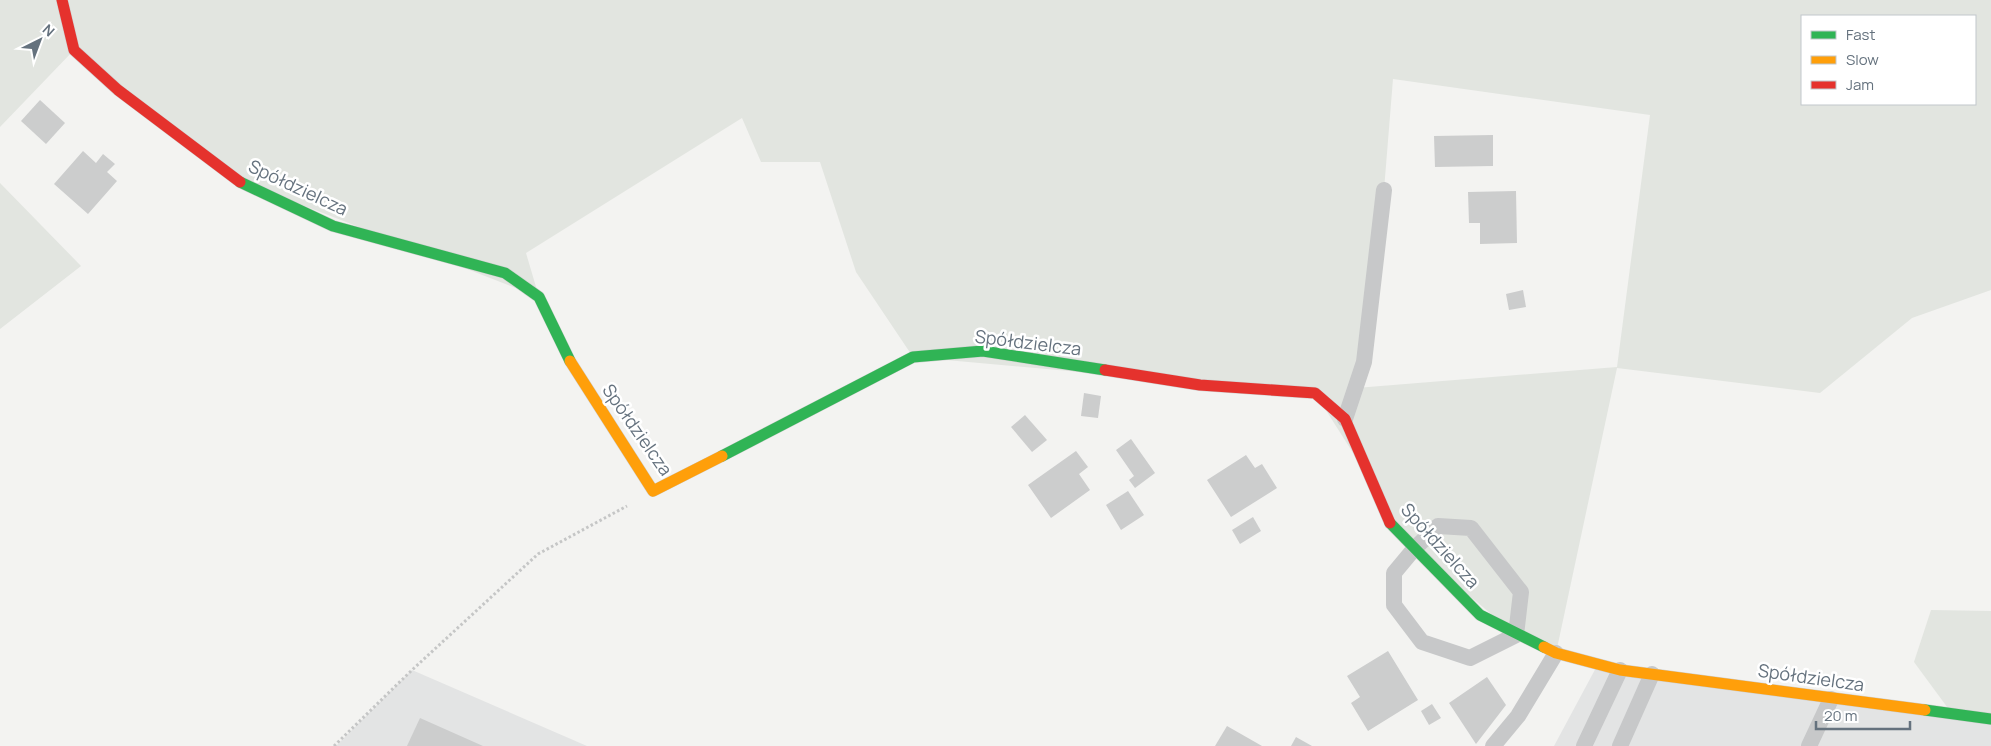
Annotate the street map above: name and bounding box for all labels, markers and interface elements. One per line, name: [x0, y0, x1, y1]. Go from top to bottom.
north arrow: [15, 15, 65, 65]
legend: [1801, 15, 1976, 105]
text: N: [39, 20, 59, 40]
text: Fast: [1846, 24, 1875, 45]
text: Slow: [1846, 49, 1879, 70]
text: Jam: [1846, 74, 1874, 95]
street label: Spółdzielcza: [245, 154, 352, 221]
street label: Spółdzielcza: [974, 324, 1083, 360]
street label: Spółdzielcza: [597, 379, 678, 480]
street label: Spółdzielcza: [1396, 498, 1485, 593]
street label: Spółdzielcza: [1757, 658, 1866, 696]
scale bar: [1816, 698, 1910, 730]
text: 20 m: [1824, 705, 1857, 726]

